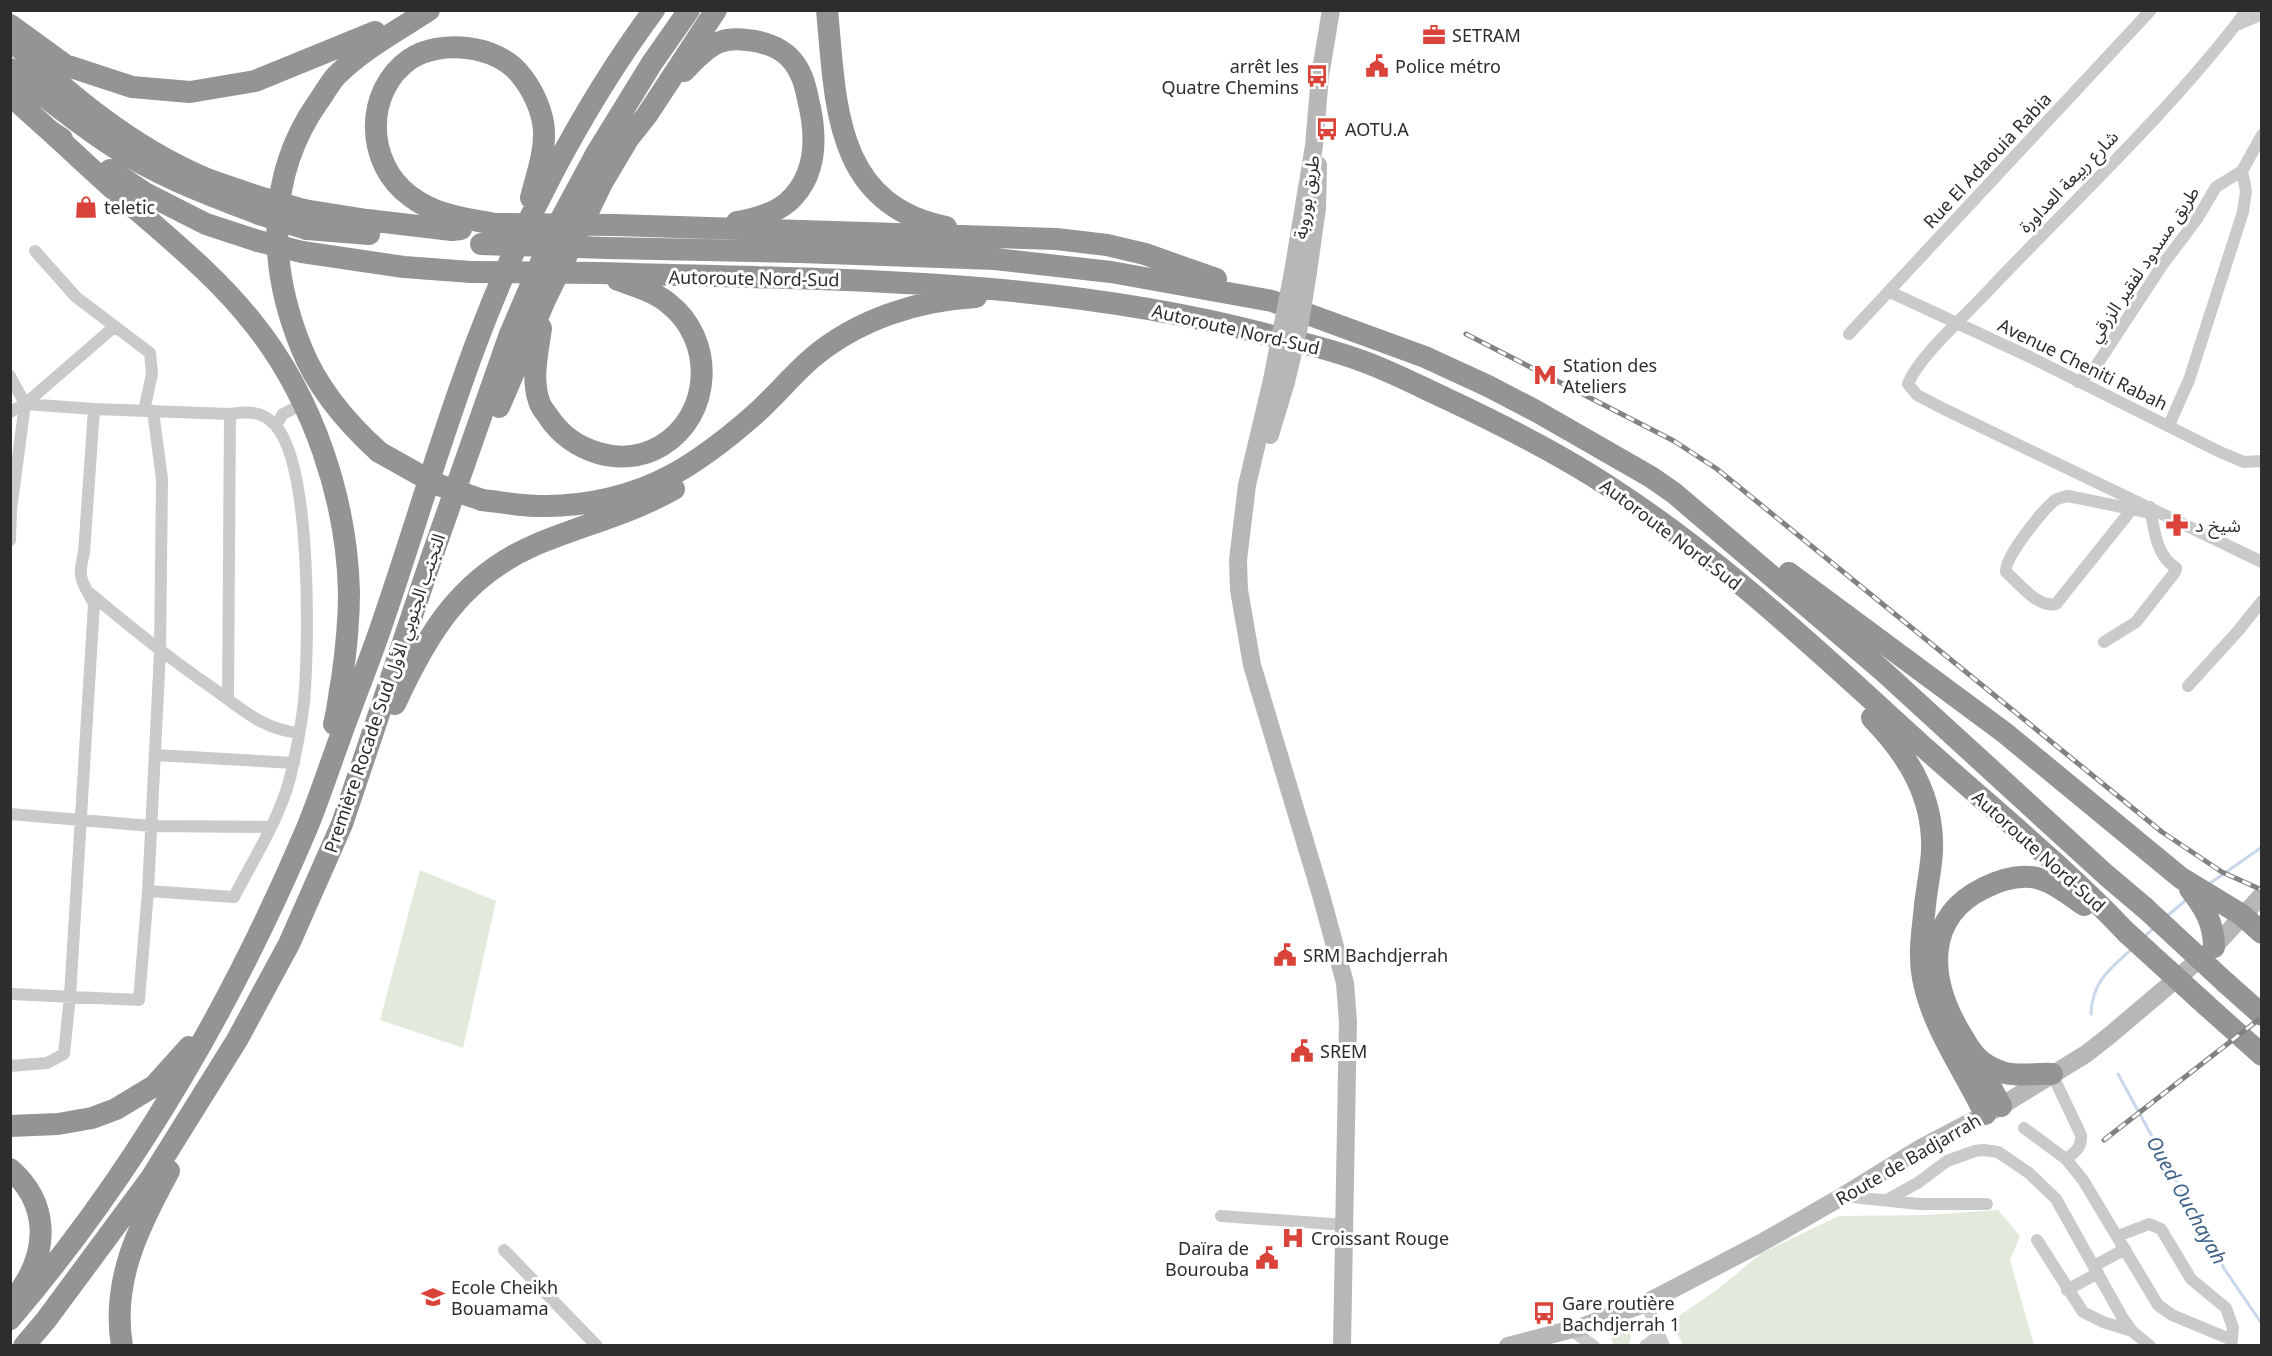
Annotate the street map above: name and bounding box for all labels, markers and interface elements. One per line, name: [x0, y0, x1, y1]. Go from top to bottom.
office icon: SETRAM: [1421, 22, 1447, 48]
place label: SETRAM: [1452, 23, 1521, 47]
public building icon: Police métro: [1364, 53, 1390, 79]
place label: arrêt les Quatre Chemins: [1161, 54, 1299, 99]
place label: Police métro: [1395, 54, 1501, 78]
bus stop icon: arrêt les Quatre Chemins: [1304, 63, 1330, 89]
street label: Rue El Adaouia Rabia: [1918, 87, 2056, 233]
bus stop icon: AOTU.A: [1314, 116, 1340, 142]
place label: AOTU.A: [1345, 117, 1409, 141]
street label: شارع ربيعة العداورة: [2013, 125, 2125, 239]
street label: طريق بوروبة: [1288, 153, 1324, 241]
street label: طريق مسدود لفقير الزرقي: [2082, 181, 2206, 348]
shop icon: teletic: [73, 194, 99, 220]
place label: teletic: [104, 195, 156, 219]
street label: Autoroute Nord-Sud: [668, 265, 840, 291]
street label: Autoroute Nord-Sud: [1150, 298, 1322, 360]
street label: Avenue Cheniti Rabah: [1994, 313, 2172, 415]
place label: Station des Ateliers: [1563, 353, 1657, 398]
metro station icon: Station des Ateliers: [1532, 362, 1558, 388]
street label: Autoroute Nord-Sud: [1595, 473, 1747, 595]
pharmacy icon: شيخ د: [2164, 512, 2190, 538]
place label: شيخ د: [2195, 513, 2241, 539]
street label: Première Rocade Sud التجنب الجنوبي الأول: [318, 530, 452, 856]
street label: Autoroute Nord-Sud: [1967, 785, 2111, 917]
public building icon: SRM Bachdjerrah: [1272, 942, 1298, 968]
place label: SRM Bachdjerrah: [1303, 943, 1448, 967]
public building icon: SREM: [1289, 1038, 1315, 1064]
place label: SREM: [1320, 1039, 1367, 1063]
street label: Route de Badjarrah: [1831, 1108, 1985, 1210]
water label: Oued Ouchayah: [2141, 1131, 2233, 1269]
hospital icon: Croissant Rouge: [1280, 1225, 1306, 1251]
place label: Croissant Rouge: [1311, 1226, 1449, 1250]
place label: Daïra de Bourouba: [1165, 1236, 1249, 1281]
public building icon: Daïra de Bourouba: [1254, 1245, 1280, 1271]
place label: Ecole Cheikh Bouamama: [451, 1275, 558, 1320]
school or university icon: Ecole Cheikh Bouamama: [420, 1284, 446, 1310]
place label: Gare routière Bachdjerrah 1: [1562, 1291, 1680, 1336]
bus stop icon: Gare routière Bachdjerrah 1: [1531, 1300, 1557, 1326]

